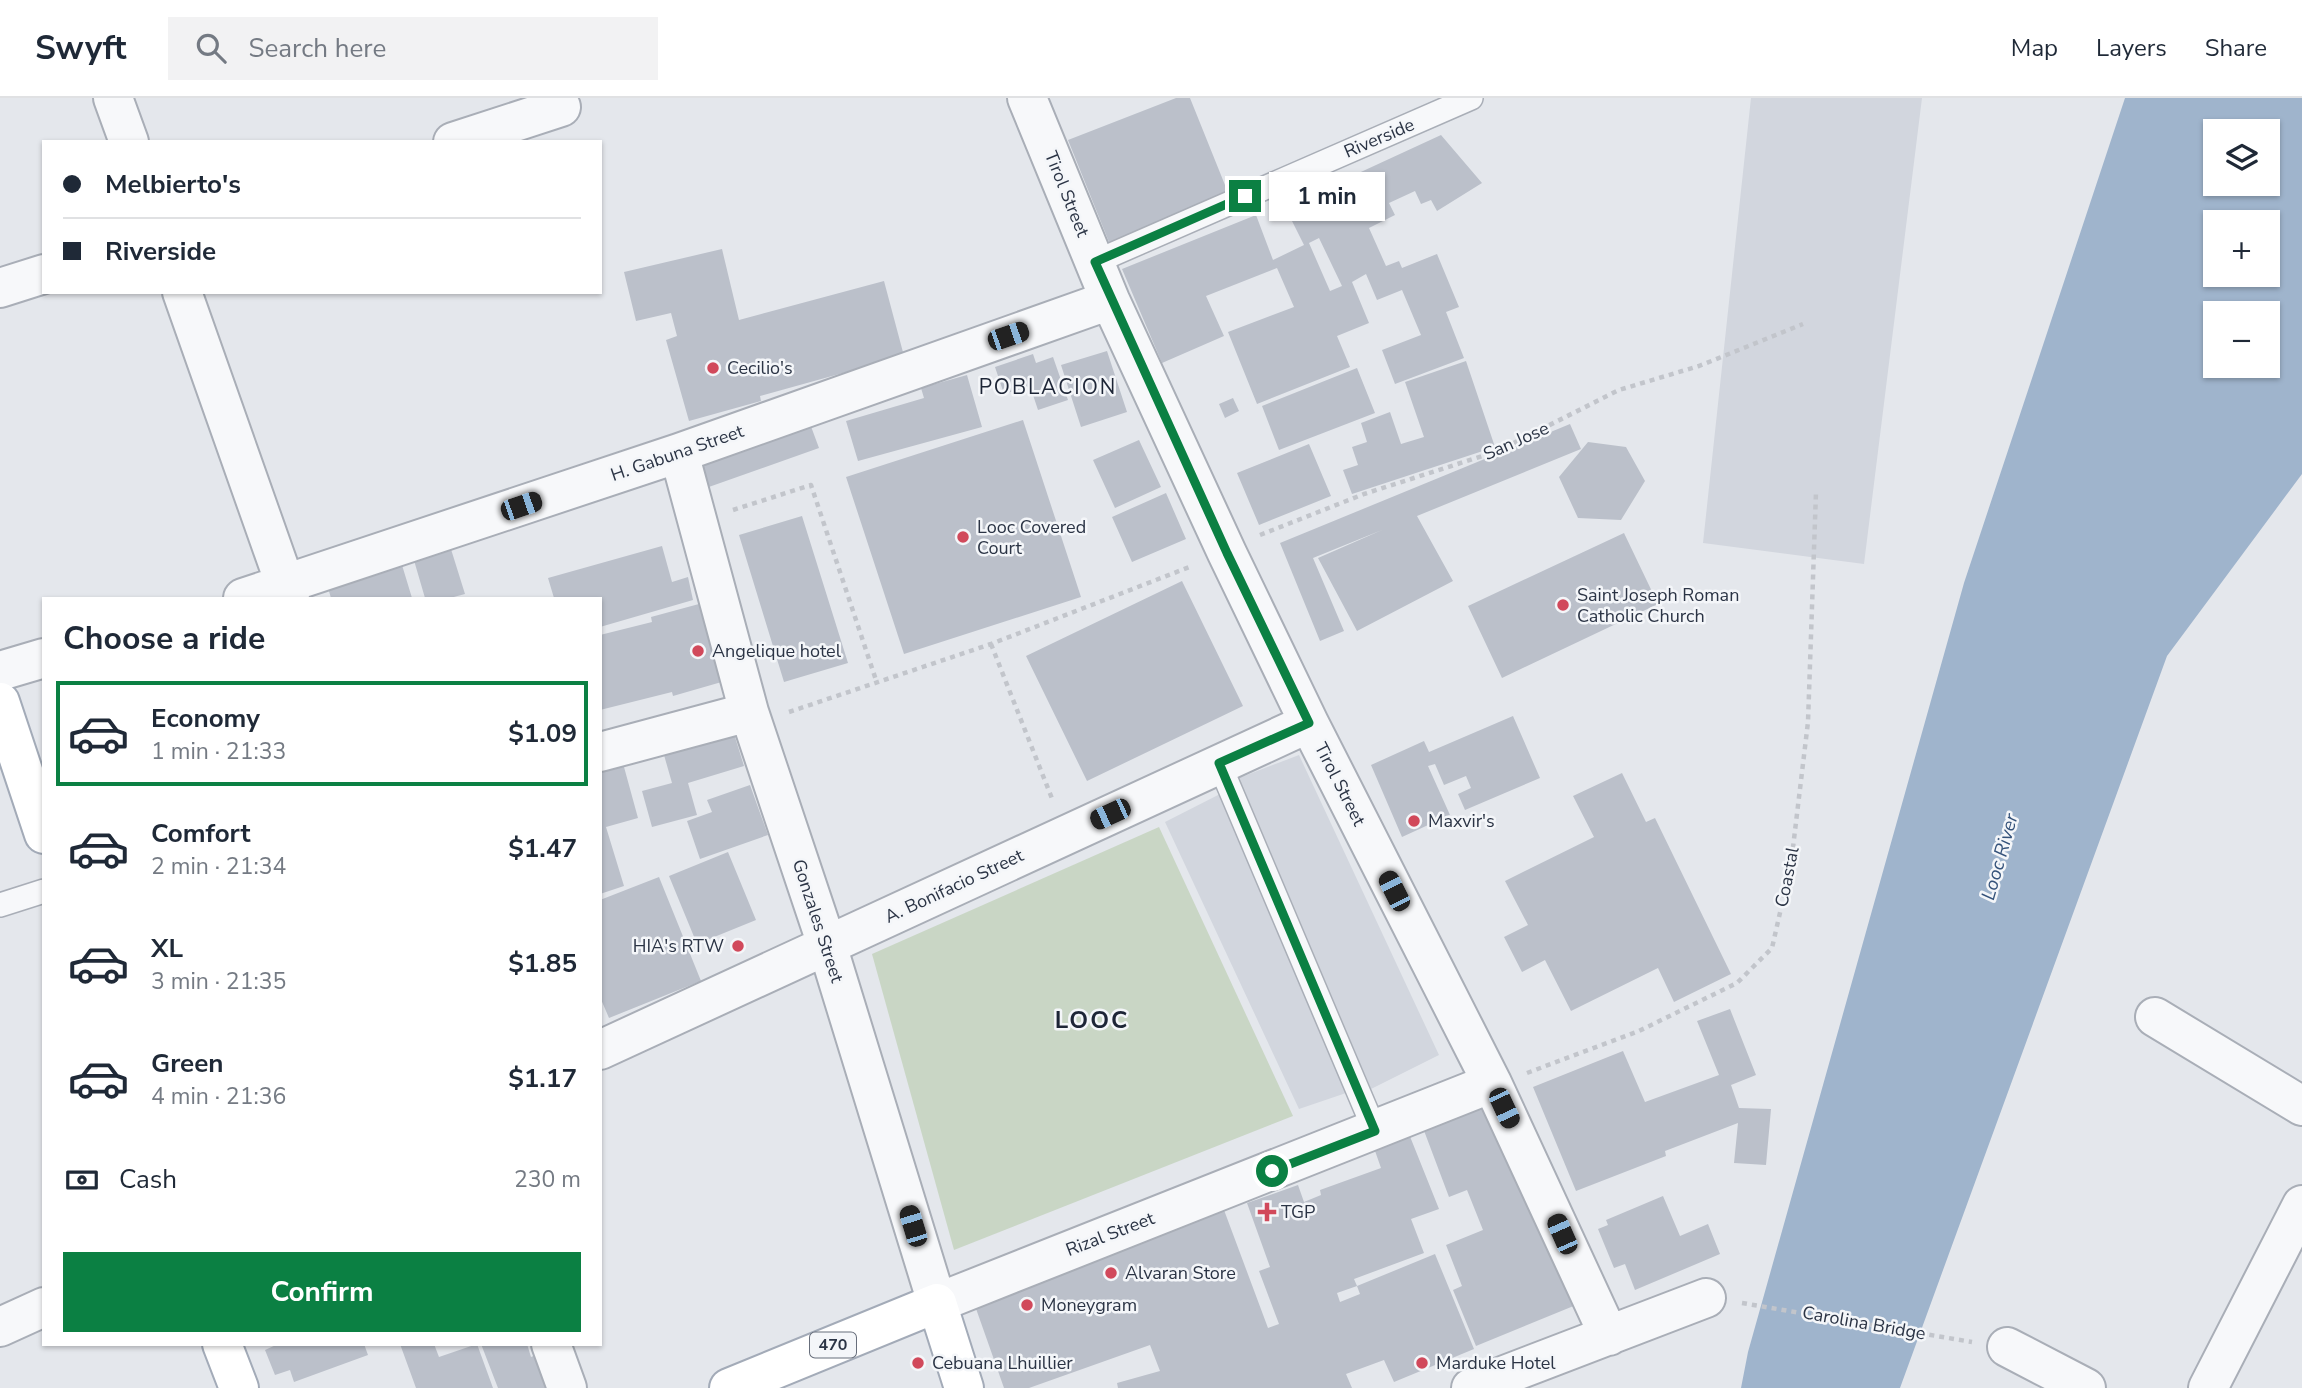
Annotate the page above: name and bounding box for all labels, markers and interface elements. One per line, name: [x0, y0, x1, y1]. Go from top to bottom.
search box: [168, 17, 658, 80]
text: Swyft: [35, 26, 126, 71]
icon: search: [192, 29, 230, 67]
text: Search here: [248, 31, 386, 66]
text: Map: [2011, 32, 2058, 64]
text: Layers: [2096, 32, 2167, 64]
text: Share: [2205, 32, 2267, 64]
street label: Riverside: [1340, 112, 1418, 164]
map controls: [2203, 119, 2280, 378]
button: layers: [2203, 119, 2280, 196]
street label: Tirol Street: [1039, 148, 1095, 241]
text: Melbierto's: [105, 167, 241, 202]
callout: 1 min: [1270, 172, 1385, 220]
route end: [1229, 180, 1261, 212]
text: 1 min: [1297, 181, 1357, 212]
button: +: [2203, 210, 2280, 287]
text: Riverside: [105, 234, 216, 269]
button: −: [2203, 301, 2280, 378]
car: [985, 319, 1032, 353]
place label: Cecilio's: [727, 356, 793, 380]
marker: Cecilio's: [705, 360, 721, 376]
district label: POBLACION: [979, 373, 1117, 401]
street label: San Jose: [1479, 416, 1553, 466]
street label: H. Gabuna Street: [607, 419, 747, 487]
car: [498, 489, 545, 523]
place label: Looc Covered Court: [977, 515, 1086, 560]
marker: Looc Covered Court: [955, 529, 971, 545]
place label: Saint Joseph Roman Catholic Church: [1577, 583, 1739, 628]
marker: Saint Joseph Roman Catholic Church: [1555, 597, 1571, 613]
text: Choose a ride: [63, 617, 265, 660]
place label: Angelique hotel: [712, 639, 842, 663]
marker: Angelique hotel: [690, 643, 706, 659]
text: Economy: [151, 701, 260, 736]
icon: car: [67, 702, 130, 765]
text: $1.09: [508, 716, 577, 751]
text: 1 min · 21:33: [151, 736, 286, 767]
street label: Tirol Street: [1309, 738, 1372, 830]
car: [1087, 796, 1134, 832]
place label: Maxvir's: [1428, 809, 1495, 833]
water label: Looc River: [1975, 810, 2025, 903]
marker: Maxvir's: [1406, 813, 1422, 829]
text: Comfort: [151, 816, 251, 851]
icon: car: [67, 817, 130, 880]
text: $1.47: [508, 831, 577, 866]
street label: A. Bonifacio Street: [881, 843, 1028, 929]
street label: Coastal: [1769, 844, 1805, 909]
text: 2 min · 21:34: [151, 851, 286, 882]
street label: Gonzales Street: [787, 856, 849, 986]
car: [1376, 868, 1413, 914]
text: XL: [151, 931, 183, 966]
icon: car: [67, 932, 130, 995]
place label: HIA's RTW: [633, 934, 724, 958]
marker: HIA's RTW: [730, 938, 746, 954]
text: $1.85: [508, 946, 577, 981]
text: 3 min · 21:35: [151, 966, 286, 997]
district label: LOOC: [1055, 1004, 1129, 1036]
text: Green: [151, 1046, 224, 1081]
icon: car: [67, 1047, 130, 1110]
text: $1.17: [508, 1061, 577, 1096]
text: 4 min · 21:36: [151, 1081, 286, 1112]
car: [1486, 1085, 1523, 1131]
route start: [1256, 1155, 1288, 1187]
icon: cash: [63, 1161, 101, 1199]
text: Cash: [119, 1162, 177, 1197]
text: 230 m: [514, 1164, 581, 1195]
place label: TGP: [1281, 1200, 1316, 1224]
car: [897, 1203, 930, 1249]
marker: TGP: [1259, 1204, 1275, 1220]
street label: Rizal Street: [1062, 1206, 1158, 1262]
car: [1544, 1211, 1581, 1257]
button: Confirm: [63, 1252, 581, 1332]
place label: Alvaran Store: [1125, 1261, 1236, 1285]
marker: Alvaran Store: [1103, 1265, 1119, 1281]
place label: Moneygram: [1041, 1293, 1137, 1317]
marker: Moneygram: [1019, 1297, 1035, 1313]
street label: Carolina Bridge: [1800, 1300, 1928, 1346]
road number: 470: [810, 1332, 856, 1358]
place label: Cebuana Lhuillier: [932, 1351, 1073, 1375]
place label: Marduke Hotel: [1436, 1351, 1556, 1375]
marker: Cebuana Lhuillier: [910, 1355, 926, 1371]
marker: Marduke Hotel: [1414, 1355, 1430, 1371]

